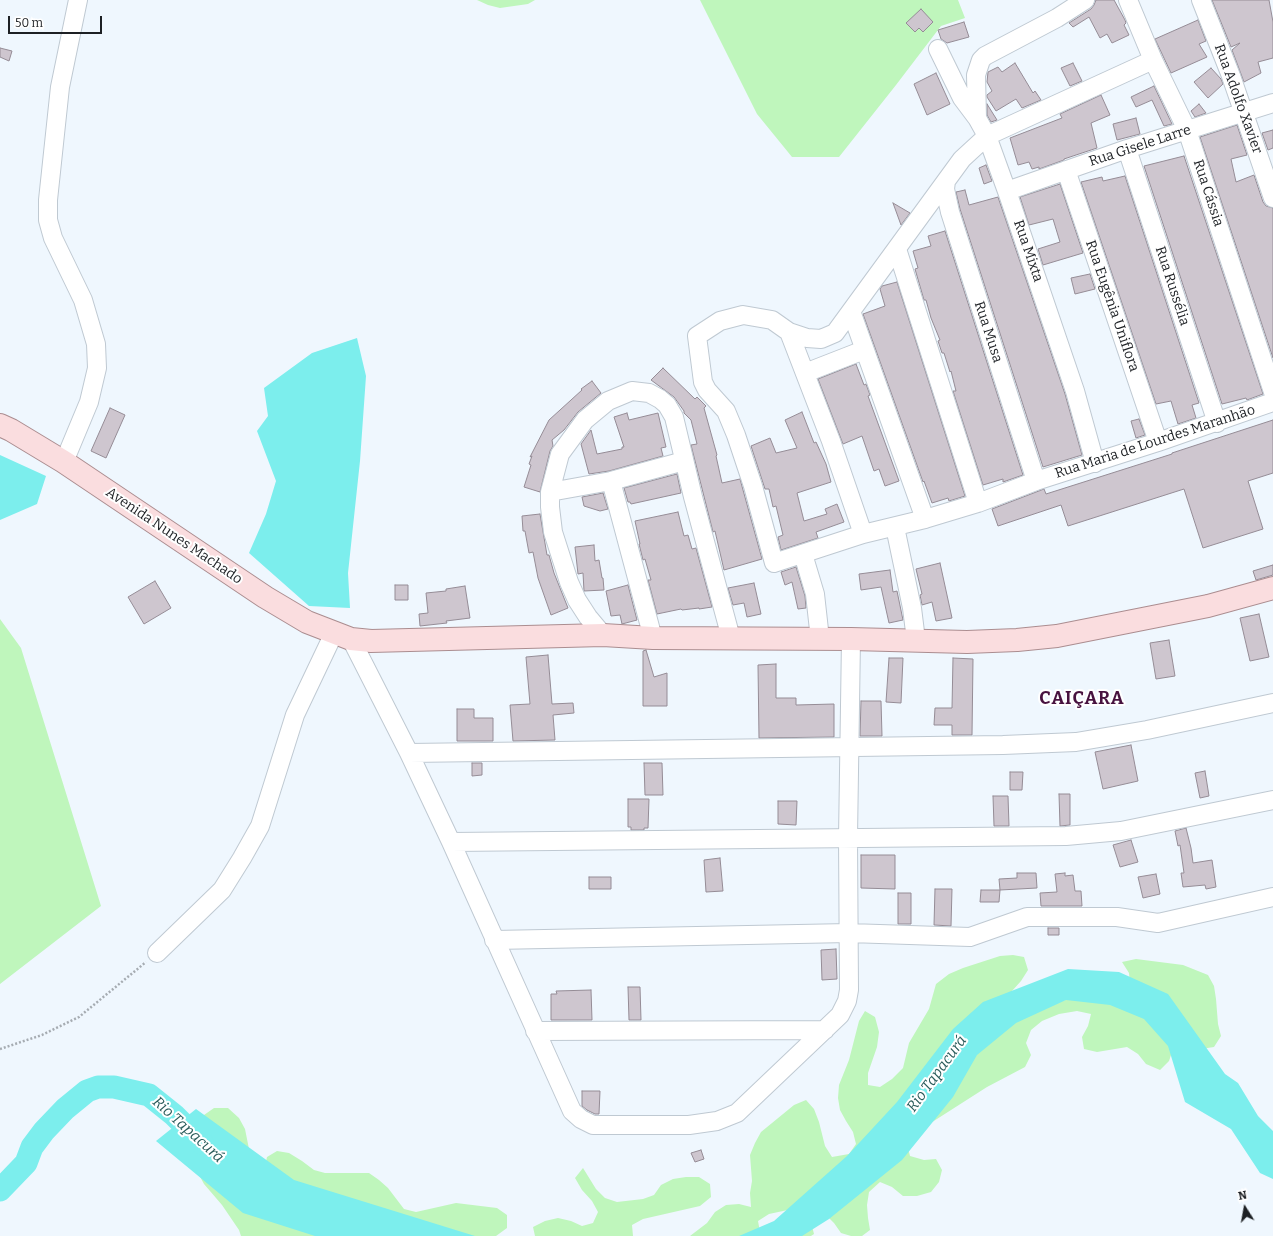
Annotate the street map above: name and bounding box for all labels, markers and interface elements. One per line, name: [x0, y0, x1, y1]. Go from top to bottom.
scale bar: [10, 8, 104, 34]
text: 50 m: [15, 16, 43, 30]
street label: Rua Adolfo Xavier: [1210, 42, 1266, 156]
street label: Rua Gisele Larre: [1087, 122, 1193, 170]
street label: Rua Cássia: [1189, 157, 1227, 229]
street label: Rua Mixta: [1010, 218, 1046, 284]
street label: Rua Eugênia Uniflora: [1082, 238, 1142, 374]
street label: Rua Russélia: [1151, 244, 1193, 328]
street label: Rua Musa: [970, 299, 1006, 365]
street label: Rua Maria de Lourdes Maranhão: [1053, 402, 1257, 482]
street label: Avenida Nunes Machado: [103, 484, 245, 588]
district label: CAIÇARA: [1039, 688, 1125, 710]
water label: Rio Tapacurá: [903, 1032, 971, 1116]
water label: Rio Tapacurá: [149, 1093, 227, 1167]
north arrow: [1225, 1188, 1265, 1228]
text: N: [1237, 1189, 1248, 1203]

